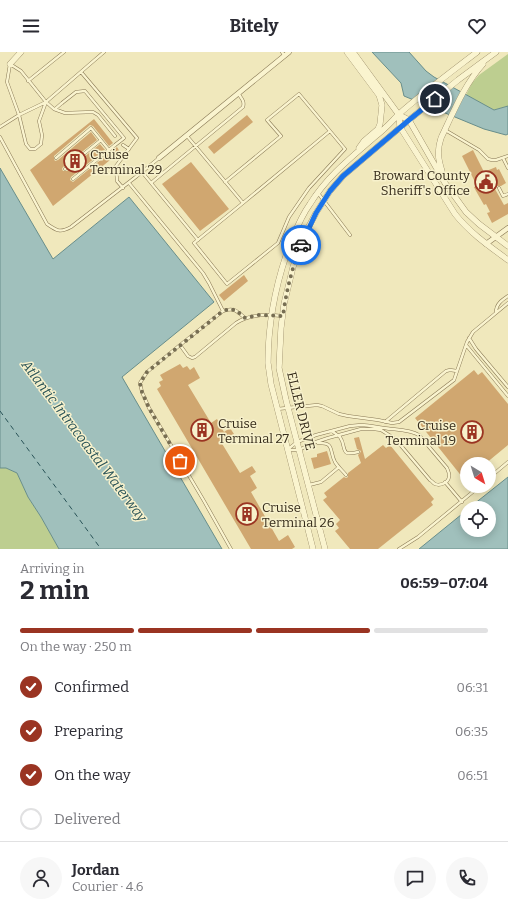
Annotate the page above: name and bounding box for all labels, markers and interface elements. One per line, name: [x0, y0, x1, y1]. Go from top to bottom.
icon: menu: [20, 15, 42, 37]
text: Bitely: [229, 15, 279, 37]
icon: heart: [466, 15, 488, 37]
pin: [418, 82, 452, 116]
icon: home: [424, 88, 446, 110]
place label: Cruise Terminal 29: [90, 147, 162, 177]
building icon: Cruise Terminal 29: [62, 148, 88, 174]
place label: Broward County Sheriff's Office: [373, 168, 470, 198]
public building icon: Broward County Sheriff's Office: [473, 169, 499, 195]
courier: [281, 225, 321, 265]
icon: car: [290, 234, 312, 256]
water label: Atlantic Intracoastal Waterway: [17, 356, 151, 526]
street label: ELLER DRIVE: [284, 370, 318, 452]
place label: Cruise Terminal 27: [218, 416, 290, 446]
building icon: Cruise Terminal 27: [189, 417, 215, 443]
place label: Cruise Terminal 19: [386, 418, 456, 448]
building icon: Cruise Terminal 19: [459, 419, 485, 445]
pin: [163, 444, 197, 478]
icon: bag: [169, 450, 191, 472]
north arrow: [460, 457, 496, 493]
map controls: [460, 457, 496, 537]
place label: Cruise Terminal 26: [262, 500, 335, 530]
building icon: Cruise Terminal 26: [234, 501, 260, 527]
button: locate: [460, 501, 496, 537]
text: Arriving in: [20, 561, 85, 576]
text: 06:59–07:04: [400, 574, 488, 592]
text: 2 min: [20, 575, 89, 606]
text: On the way · 250 m: [20, 639, 132, 654]
icon: check: [20, 676, 42, 698]
text: Confirmed: [54, 678, 129, 696]
text: 06:31: [457, 680, 488, 695]
icon: check: [20, 720, 42, 742]
text: Preparing: [54, 722, 123, 740]
text: 06:35: [455, 724, 488, 739]
icon: check: [20, 764, 42, 786]
text: On the way: [54, 766, 131, 784]
text: 06:51: [457, 768, 488, 783]
text: Delivered: [54, 810, 121, 828]
button: person: [20, 857, 62, 899]
button: chat: [394, 857, 436, 899]
button: phone: [446, 857, 488, 899]
text: Jordan: [72, 861, 119, 879]
text: Courier · 4.6: [72, 879, 144, 894]

